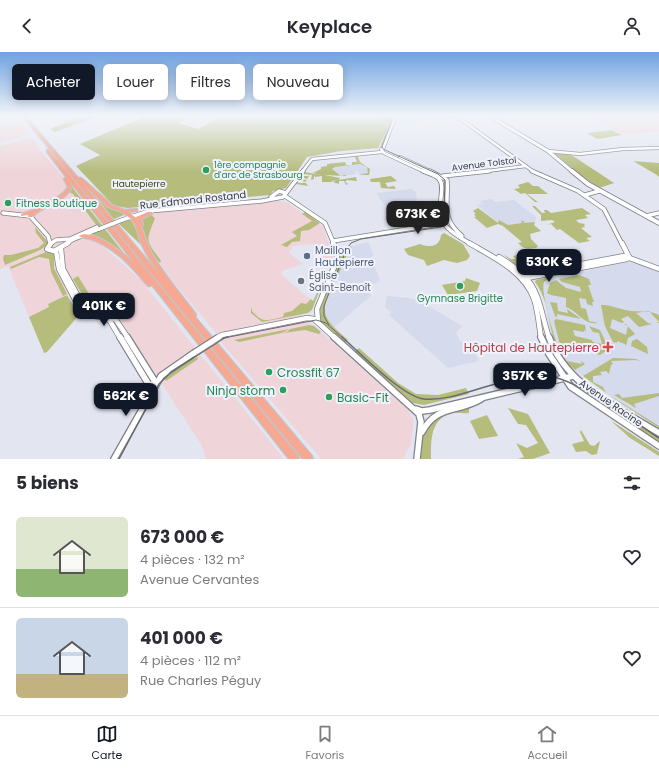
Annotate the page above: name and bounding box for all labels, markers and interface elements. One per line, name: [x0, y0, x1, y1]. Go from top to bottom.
text: Keyplace: [287, 14, 372, 39]
icon: back: [16, 15, 38, 37]
icon: person: [621, 15, 643, 37]
chip: Acheter: [12, 64, 95, 100]
chip: Louer: [103, 64, 168, 100]
chip: Filtres: [176, 64, 245, 100]
chip: Nouveau: [253, 64, 343, 100]
street label: Avenue Tolstoï: [451, 154, 518, 174]
place label: 1ère compagnie d'arc de Strasbourg: [214, 159, 303, 181]
marker: 1ère compagnie d'arc de Strasbourg: [201, 165, 211, 175]
park label: Hautepierre: [112, 178, 166, 190]
street label: Rue Edmond Rostand: [139, 187, 247, 213]
place label: Fitness Boutique: [16, 196, 97, 211]
marker: Fitness Boutique: [3, 198, 13, 208]
pin: 673K €: [385, 201, 451, 235]
text: 673K €: [395, 204, 441, 223]
place label: Maillon Hautepierre: [315, 243, 374, 270]
pin: 530K €: [516, 249, 582, 283]
marker: Maillon Hautepierre: [302, 251, 312, 261]
text: 530K €: [526, 252, 572, 271]
place label: Église Saint-Benoît: [309, 268, 371, 295]
marker: Église Saint-Benoît: [296, 276, 306, 286]
marker: Gymnase Brigitte: [455, 281, 465, 291]
place label: Gymnase Brigitte: [417, 291, 503, 306]
pin: 401K €: [71, 293, 137, 327]
text: 401K €: [82, 296, 126, 315]
place label: Hôpital de Hautepierre: [464, 339, 599, 356]
marker: Hôpital de Hautepierre: [602, 341, 614, 353]
pin: 357K €: [492, 363, 558, 397]
place label: Crossfit 67: [277, 364, 340, 381]
text: 357K €: [502, 366, 548, 385]
marker: Crossfit 67: [264, 367, 274, 377]
street label: Avenue Racine: [576, 376, 646, 430]
place label: Ninja storm: [206, 382, 275, 399]
pin: 562K €: [93, 383, 159, 417]
marker: Ninja storm: [278, 385, 288, 395]
text: 562K €: [103, 386, 149, 405]
place label: Basic-Fit: [337, 389, 389, 406]
marker: Basic-Fit: [324, 392, 334, 402]
text: 5 biens: [16, 471, 79, 495]
icon: filters: [621, 472, 643, 494]
text: 673 000 €: [140, 525, 224, 549]
icon: home: [48, 533, 96, 581]
icon: heart: [621, 546, 643, 568]
text: 4 pièces · 132 m²: [140, 550, 245, 569]
text: Avenue Cervantes: [140, 570, 259, 589]
text: 401 000 €: [140, 626, 223, 650]
icon: home: [48, 634, 96, 682]
icon: heart: [621, 647, 643, 669]
text: 4 pièces · 112 m²: [140, 651, 241, 670]
text: Rue Charles Péguy: [140, 671, 261, 690]
tab: Carte: [92, 723, 122, 764]
tab: Favoris: [306, 723, 344, 764]
tab: Accueil: [527, 723, 567, 764]

